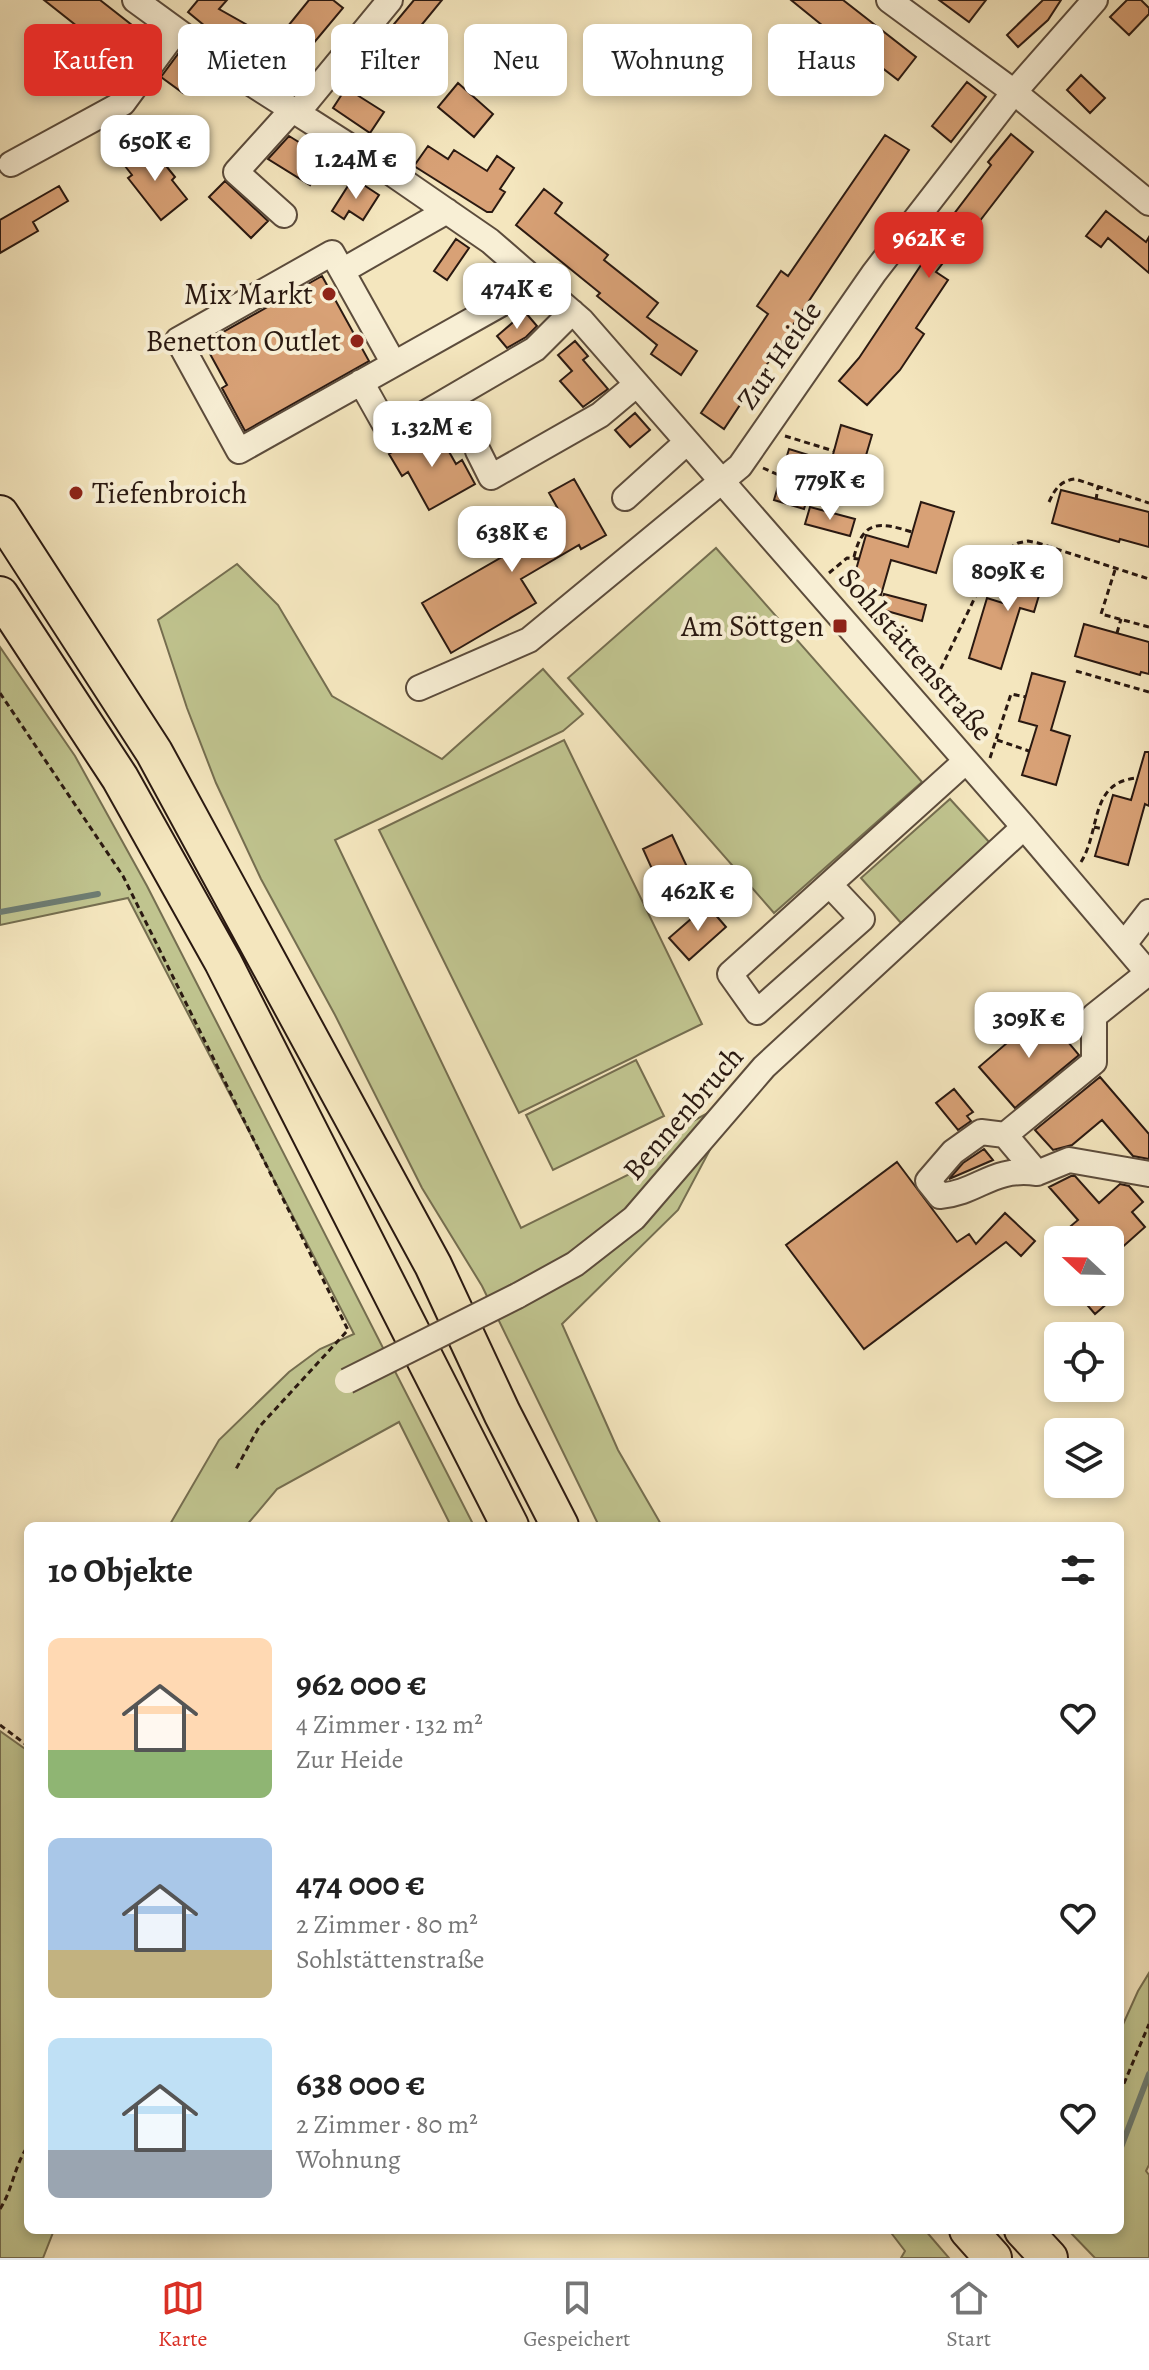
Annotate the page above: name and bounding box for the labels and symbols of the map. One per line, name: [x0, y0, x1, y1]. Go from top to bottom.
pin: 650K €: [90, 115, 220, 183]
pin: 1.24M €: [282, 133, 430, 201]
pin: 962K €: [864, 212, 994, 280]
pin: 474K €: [452, 263, 582, 331]
place label: Mix Markt: [184, 274, 313, 314]
marker: Mix Markt: [320, 285, 338, 303]
street label: Zur Heide: [727, 293, 831, 417]
place label: Benetton Outlet: [145, 321, 341, 361]
marker: Benetton Outlet: [348, 332, 366, 350]
pin: 1.32M €: [358, 401, 506, 469]
pin: 779K €: [765, 454, 895, 522]
place label: Tiefenbroich: [92, 473, 247, 513]
marker: Tiefenbroich: [67, 484, 85, 502]
pin: 638K €: [447, 506, 577, 574]
pin: 809K €: [943, 545, 1073, 613]
street label: Sohlstättenstraße: [830, 559, 1002, 749]
place label: Am Söttgen: [680, 606, 824, 646]
marker: Am Söttgen: [831, 617, 849, 635]
pin: 462K €: [633, 865, 763, 933]
pin: 309K €: [964, 992, 1094, 1060]
street label: Bennenbruch: [614, 1037, 752, 1189]
north arrow: [1044, 1226, 1124, 1306]

